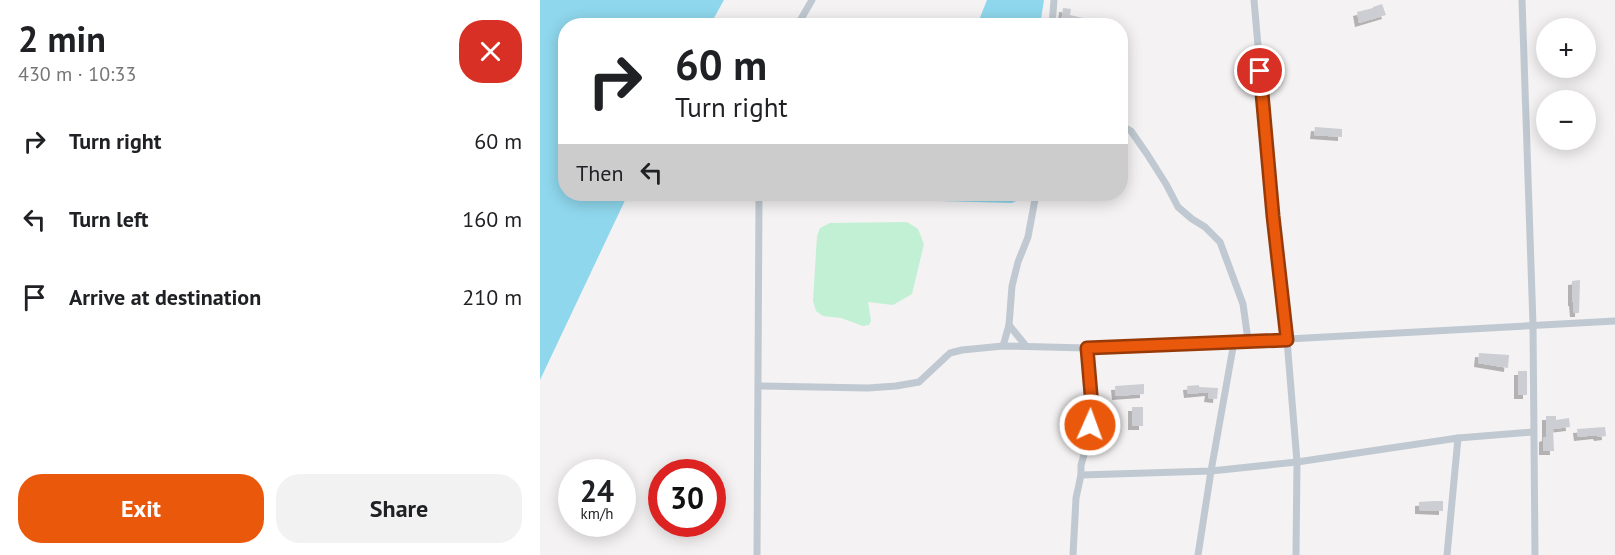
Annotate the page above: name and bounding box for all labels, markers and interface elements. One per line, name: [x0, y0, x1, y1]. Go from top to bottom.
text: 2 min: [18, 15, 106, 62]
map controls: [1536, 18, 1596, 150]
button: +: [1536, 18, 1596, 78]
button: close: [459, 20, 522, 83]
text: 60 m: [675, 37, 767, 92]
icon: right: [576, 42, 654, 120]
pin: [1234, 45, 1285, 96]
icon: arrive: [1243, 54, 1276, 87]
text: 430 m · 10:33: [18, 61, 136, 87]
text: Turn right: [675, 90, 788, 124]
button: −: [1536, 90, 1596, 150]
icon: right: [18, 125, 51, 158]
text: Turn right: [69, 127, 161, 155]
text: 60 m: [474, 127, 522, 155]
icon: left: [635, 156, 668, 189]
text: Then: [576, 159, 623, 187]
icon: left: [18, 203, 51, 236]
text: Turn left: [69, 205, 149, 233]
text: 160 m: [462, 205, 522, 233]
icon: arrive: [18, 281, 51, 314]
text: Arrive at destination: [69, 283, 261, 311]
text: 210 m: [462, 283, 522, 311]
position arrow: [1058, 393, 1122, 457]
speed limit sign: 30: [648, 459, 726, 537]
text: 24: [580, 471, 614, 510]
button: Exit: [18, 474, 264, 543]
button: Share: [276, 474, 522, 543]
text: km/h: [581, 504, 613, 523]

